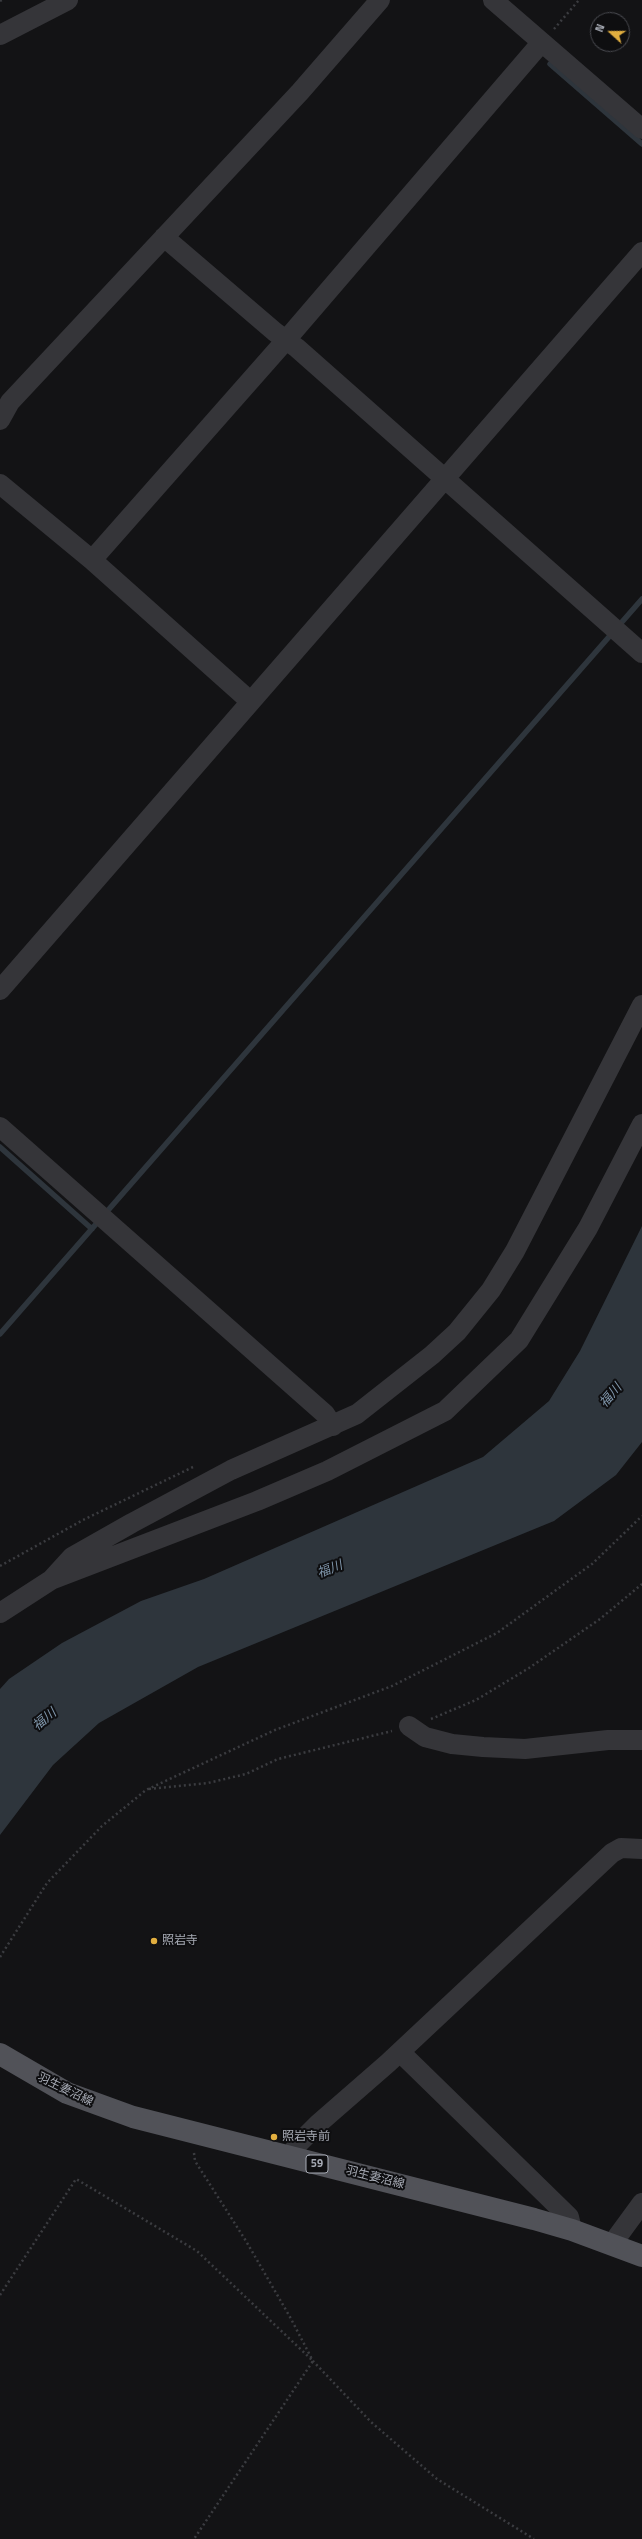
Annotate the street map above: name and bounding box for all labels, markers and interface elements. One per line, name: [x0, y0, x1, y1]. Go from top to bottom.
north arrow: [590, 12, 630, 52]
text: N: [591, 22, 609, 34]
water label: 福川: [597, 1381, 625, 1411]
water label: 福川: [315, 1558, 345, 1582]
water label: 福川: [30, 1706, 60, 1734]
place label: 照岩寺: [162, 1934, 198, 1948]
marker: 照岩寺: [149, 1936, 159, 1946]
street label: 羽生妻沼線: [35, 2070, 95, 2110]
place label: 照岩寺前: [282, 2130, 330, 2144]
marker: 照岩寺前: [269, 2132, 279, 2142]
road number: 59: [306, 2155, 328, 2173]
street label: 羽生妻沼線: [344, 2164, 406, 2192]

